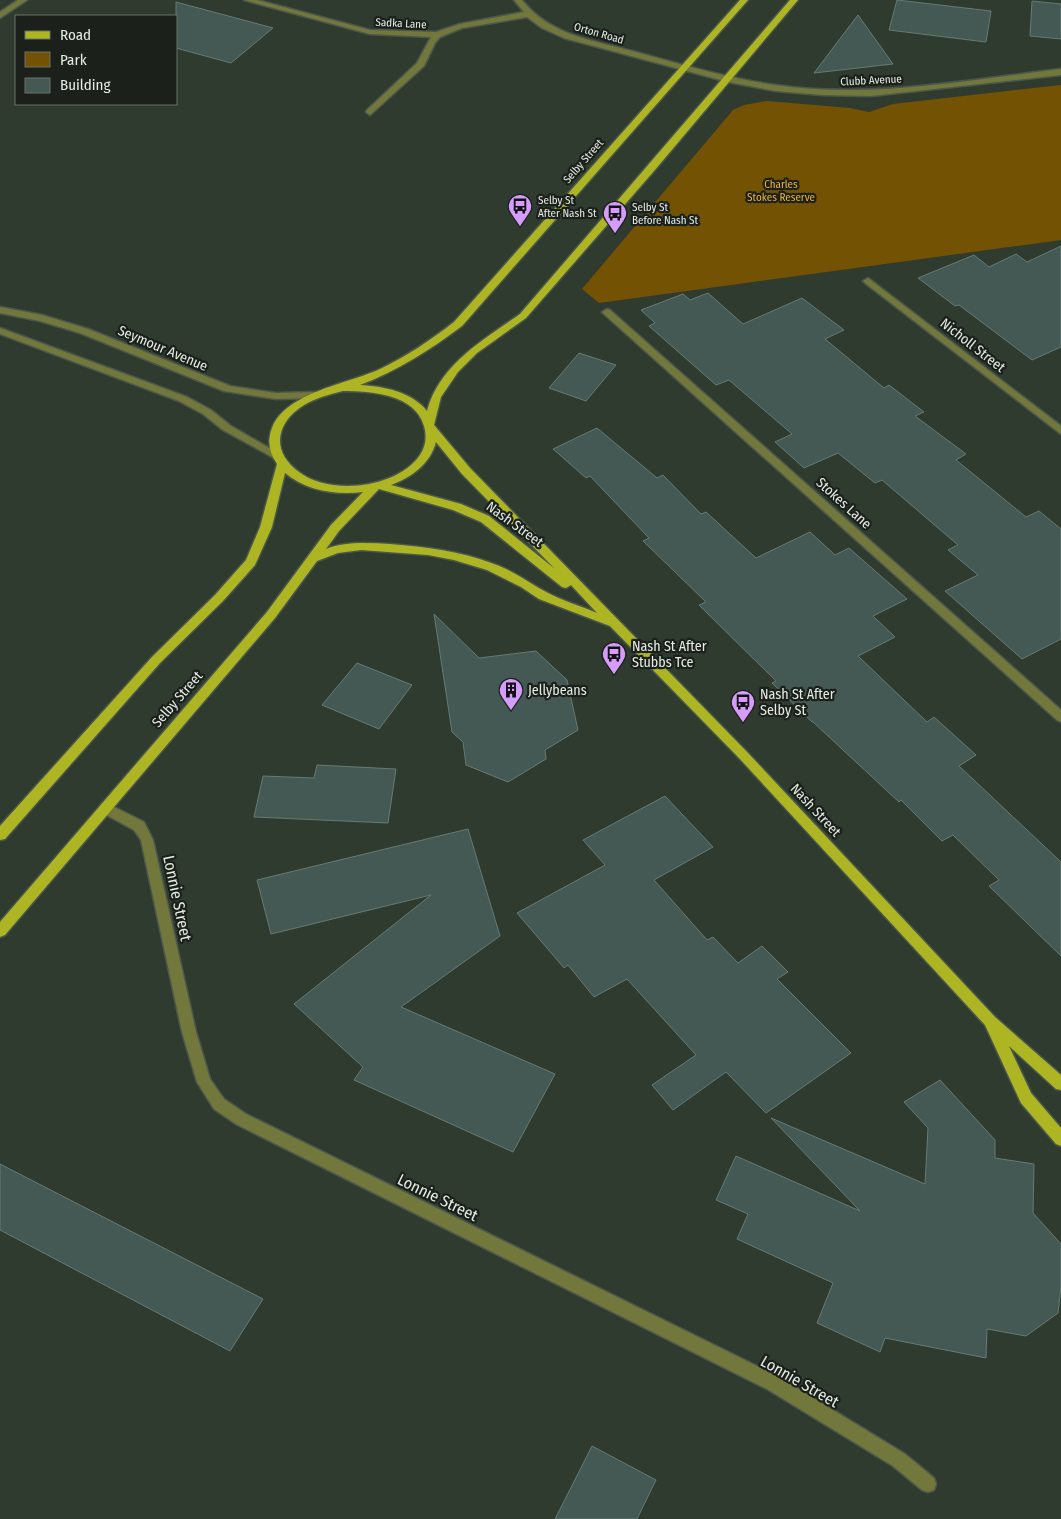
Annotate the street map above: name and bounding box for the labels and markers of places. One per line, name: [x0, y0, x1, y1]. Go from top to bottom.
bus stop icon: Selby St After Nash St: [507, 193, 533, 227]
place label: Selby St After Nash St: [538, 194, 597, 220]
bus stop icon: Selby St Before Nash St: [602, 200, 628, 234]
place label: Selby St Before Nash St: [632, 201, 699, 227]
place label: Nash St After Stubbs Tce: [632, 638, 707, 671]
bus stop icon: Nash St After Stubbs Tce: [601, 641, 627, 675]
building icon: Jellybeans: [498, 677, 524, 711]
place label: Jellybeans: [528, 682, 587, 699]
place label: Nash St After Selby St: [760, 686, 835, 719]
bus stop icon: Nash St After Selby St: [730, 689, 756, 723]

